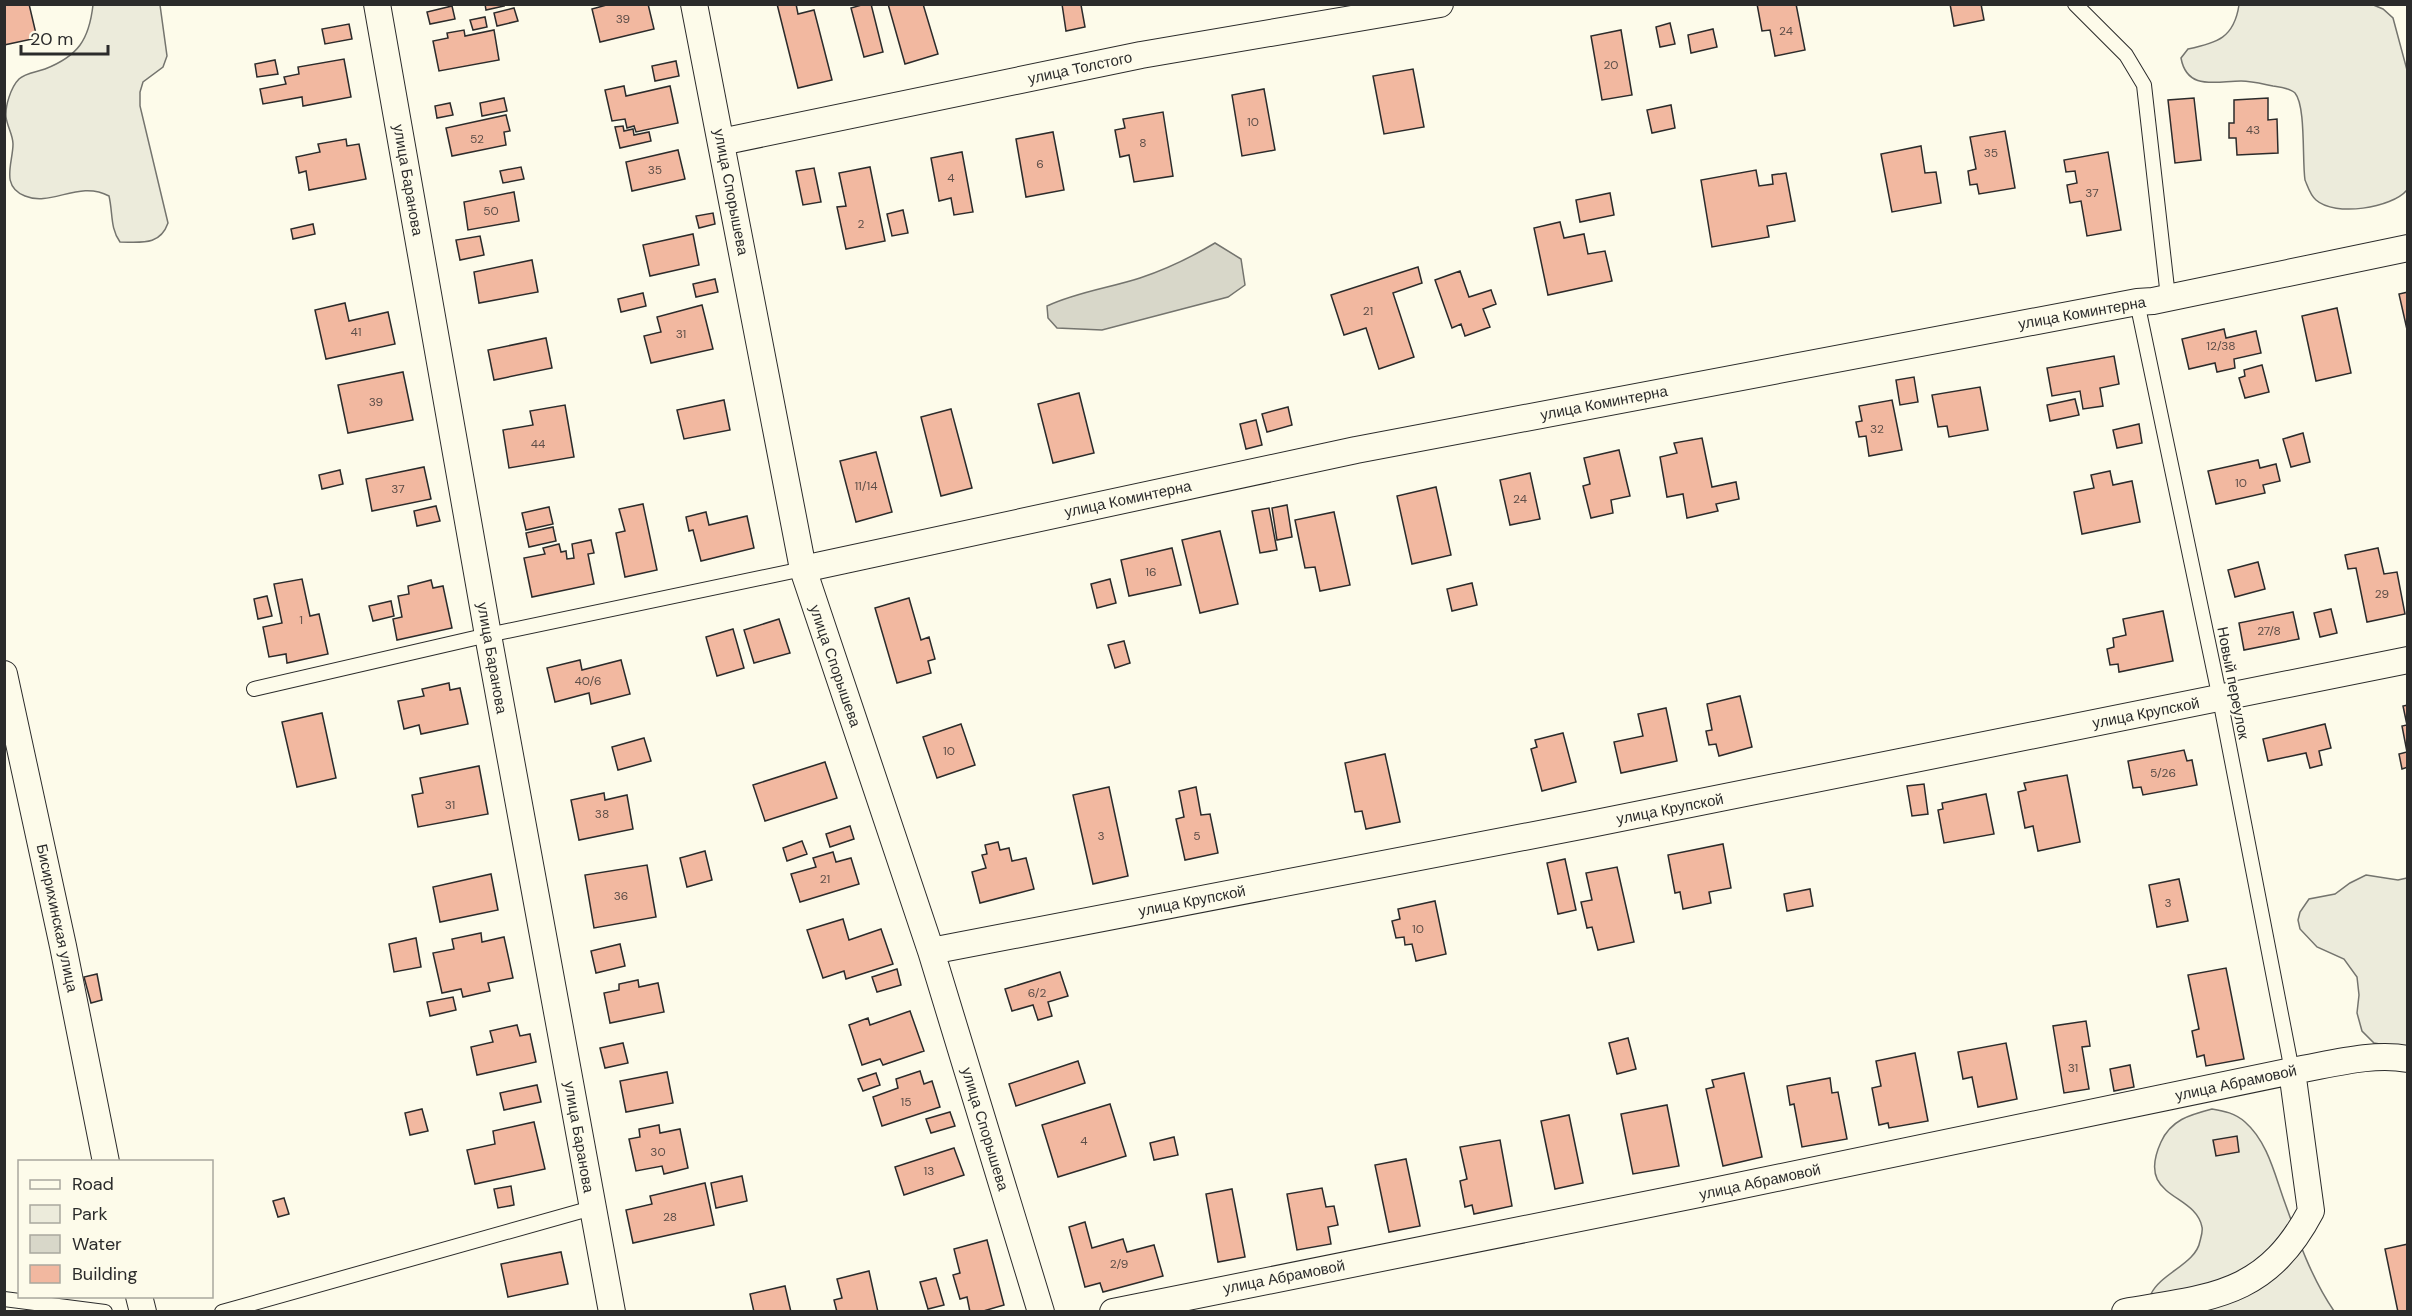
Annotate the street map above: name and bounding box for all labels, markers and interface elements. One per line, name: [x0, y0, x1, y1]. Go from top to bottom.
house number: 39: [616, 11, 630, 27]
scale bar: [21, 18, 108, 56]
house number: 24: [1779, 23, 1793, 39]
text: 20 m: [30, 27, 73, 51]
street label: улица Толстого: [1026, 47, 1134, 89]
house number: 20: [1603, 57, 1619, 73]
house number: 10: [1247, 114, 1259, 130]
house number: 43: [2246, 122, 2260, 138]
street label: улица Баранова: [388, 123, 428, 238]
street label: улица Спорышева: [709, 127, 753, 257]
house number: 52: [470, 131, 484, 147]
house number: 8: [1139, 135, 1147, 151]
house number: 35: [1984, 145, 1998, 161]
house number: 6: [1036, 156, 1044, 172]
house number: 35: [648, 162, 662, 178]
house number: 4: [947, 170, 955, 186]
house number: 37: [2085, 185, 2099, 201]
house number: 50: [483, 203, 499, 219]
house number: 2: [858, 216, 865, 232]
street label: улица Коминтерна: [2017, 292, 2148, 334]
house number: 21: [1363, 303, 1373, 319]
house number: 41: [350, 324, 362, 340]
house number: 31: [676, 326, 686, 342]
house number: 12/38: [2206, 338, 2236, 354]
street label: улица Коминтерна: [1539, 381, 1670, 425]
house number: 39: [369, 394, 383, 410]
house number: 32: [1870, 421, 1884, 437]
house number: 44: [531, 436, 545, 452]
house number: 10: [2235, 475, 2247, 491]
street label: улица Коминтерна: [1063, 476, 1194, 522]
house number: 11/14: [854, 478, 878, 494]
house number: 37: [391, 481, 405, 497]
house number: 24: [1513, 491, 1527, 507]
house number: 16: [1145, 564, 1157, 580]
house number: 29: [2375, 586, 2389, 602]
street label: улица Баранова: [472, 601, 512, 716]
street label: улица Спорышева: [805, 602, 866, 730]
house number: 1: [299, 612, 303, 628]
house number: 27/8: [2257, 623, 2281, 639]
street label: Новый переулок: [2212, 625, 2254, 741]
house number: 40/6: [575, 673, 601, 689]
street label: улица Крупской: [2091, 693, 2201, 733]
house number: 10: [943, 743, 955, 759]
house number: 5/26: [2150, 765, 2176, 781]
street label: улица Крупской: [1615, 789, 1725, 829]
house number: 31: [445, 797, 455, 813]
house number: 38: [595, 806, 609, 822]
house number: 3: [1097, 828, 1105, 844]
house number: 5: [1193, 828, 1201, 844]
street label: Бисирихинская улица: [32, 842, 83, 995]
house number: 21: [820, 871, 830, 887]
street label: улица Крупской: [1137, 881, 1247, 921]
house number: 36: [614, 888, 628, 904]
house number: 3: [2164, 895, 2172, 911]
house number: 10: [1412, 921, 1424, 937]
house number: 6/2: [1028, 985, 1046, 1001]
house number: 31: [2068, 1060, 2078, 1076]
street label: улица Абрамовой: [2173, 1060, 2299, 1106]
street label: улица Спорышева: [957, 1065, 1013, 1194]
street label: улица Баранова: [559, 1080, 599, 1195]
house number: 15: [900, 1094, 912, 1110]
house number: 4: [1080, 1133, 1088, 1149]
house number: 30: [650, 1144, 666, 1160]
street label: улица Абрамовой: [1697, 1159, 1823, 1205]
legend: [18, 1160, 213, 1298]
house number: 13: [924, 1163, 934, 1179]
text: Road: [72, 1172, 114, 1196]
text: Park: [72, 1202, 108, 1226]
house number: 28: [663, 1209, 677, 1225]
text: Water: [72, 1232, 122, 1256]
street label: улица Абрамовой: [1221, 1255, 1347, 1299]
house number: 2/9: [1110, 1256, 1128, 1272]
text: Building: [72, 1262, 137, 1286]

